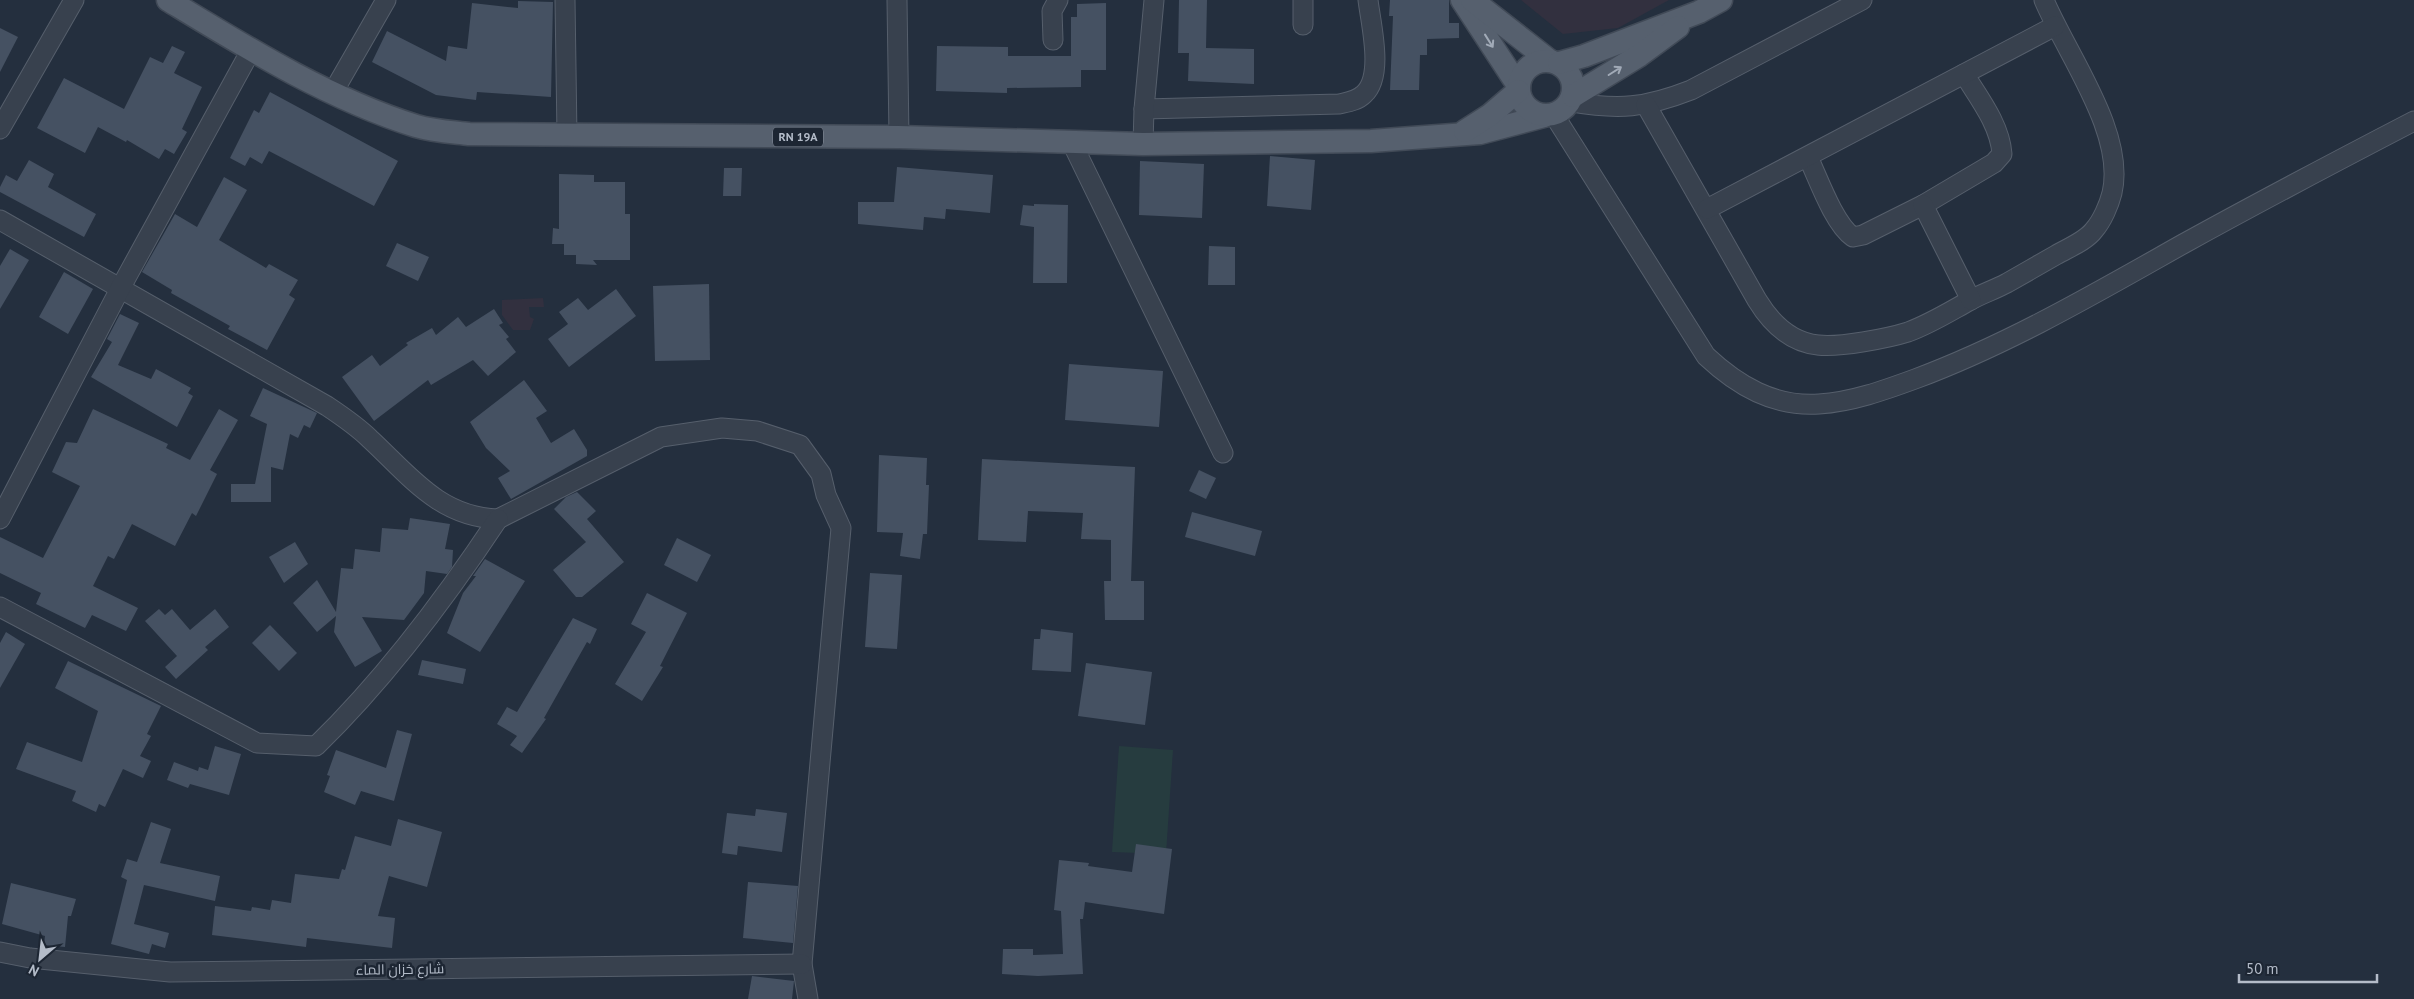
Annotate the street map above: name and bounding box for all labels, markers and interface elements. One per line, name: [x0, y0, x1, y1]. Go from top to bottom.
one-way arrow: [1484, 34, 1494, 48]
one-way arrow: [1608, 66, 1622, 76]
road number: RN 19A: [773, 128, 823, 146]
north arrow: [15, 934, 65, 984]
scale bar: [2239, 952, 2376, 984]
street label: شارع خزان الماء: [356, 959, 444, 979]
text: 50 m: [2246, 959, 2279, 978]
text: N: [26, 960, 42, 981]

